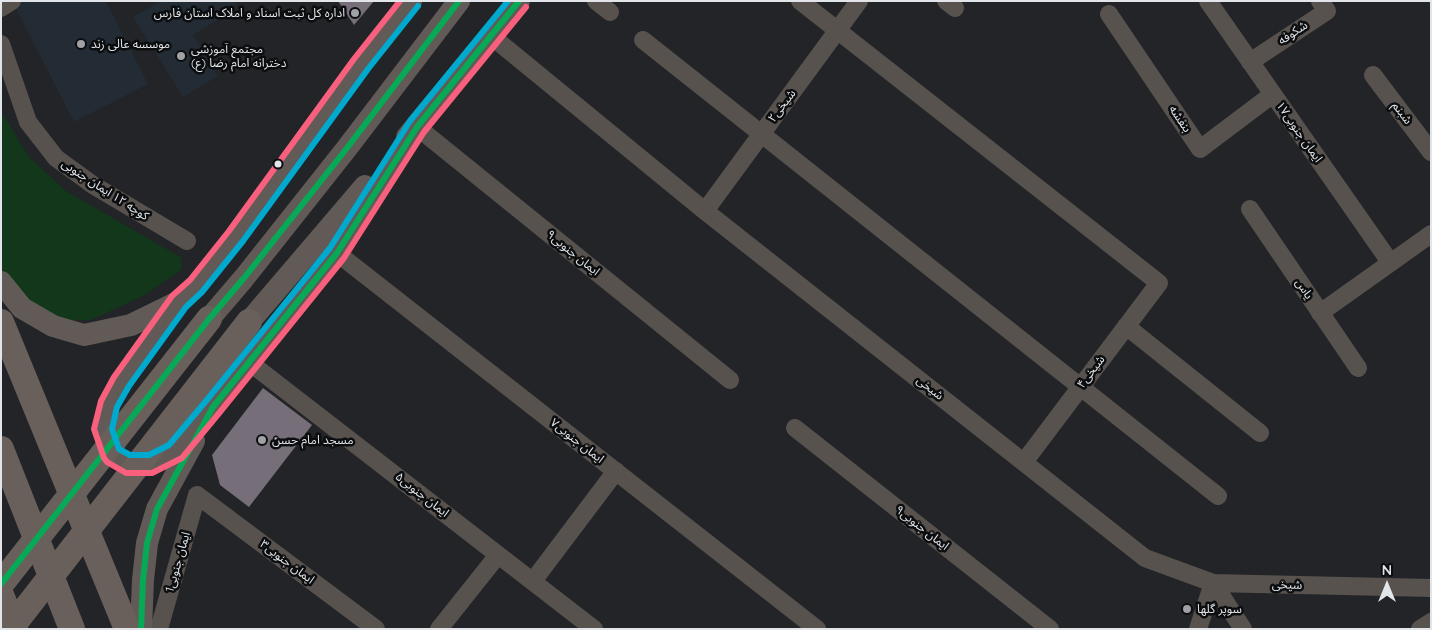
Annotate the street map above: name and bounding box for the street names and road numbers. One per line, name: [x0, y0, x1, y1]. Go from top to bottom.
street label: شکوفه: [1276, 18, 1310, 48]
street label: شیخی۲: [765, 87, 799, 125]
street label: ایمان جنوبی۱۷: [1273, 99, 1325, 165]
street label: شبنم: [1389, 99, 1415, 127]
street label: بنفشه: [1166, 103, 1194, 135]
street label: کوچه ۱۲ ایمان جنوبی: [59, 156, 151, 224]
street label: ایمان جنوبی۹: [544, 227, 602, 279]
street label: یاس: [1292, 276, 1316, 302]
street label: شیخی۴: [1074, 353, 1108, 391]
street label: شیخی: [914, 373, 946, 403]
street label: ایمان جنوبی۷: [547, 416, 607, 466]
street label: ایمان جنوبی۵: [392, 470, 452, 520]
street label: ایمان جنوبی۹: [892, 503, 952, 553]
street label: 1ایمان جنوبی: [163, 530, 193, 594]
street label: ایمان جنوبی۳: [257, 537, 317, 587]
street label: شیخی: [1272, 578, 1302, 592]

